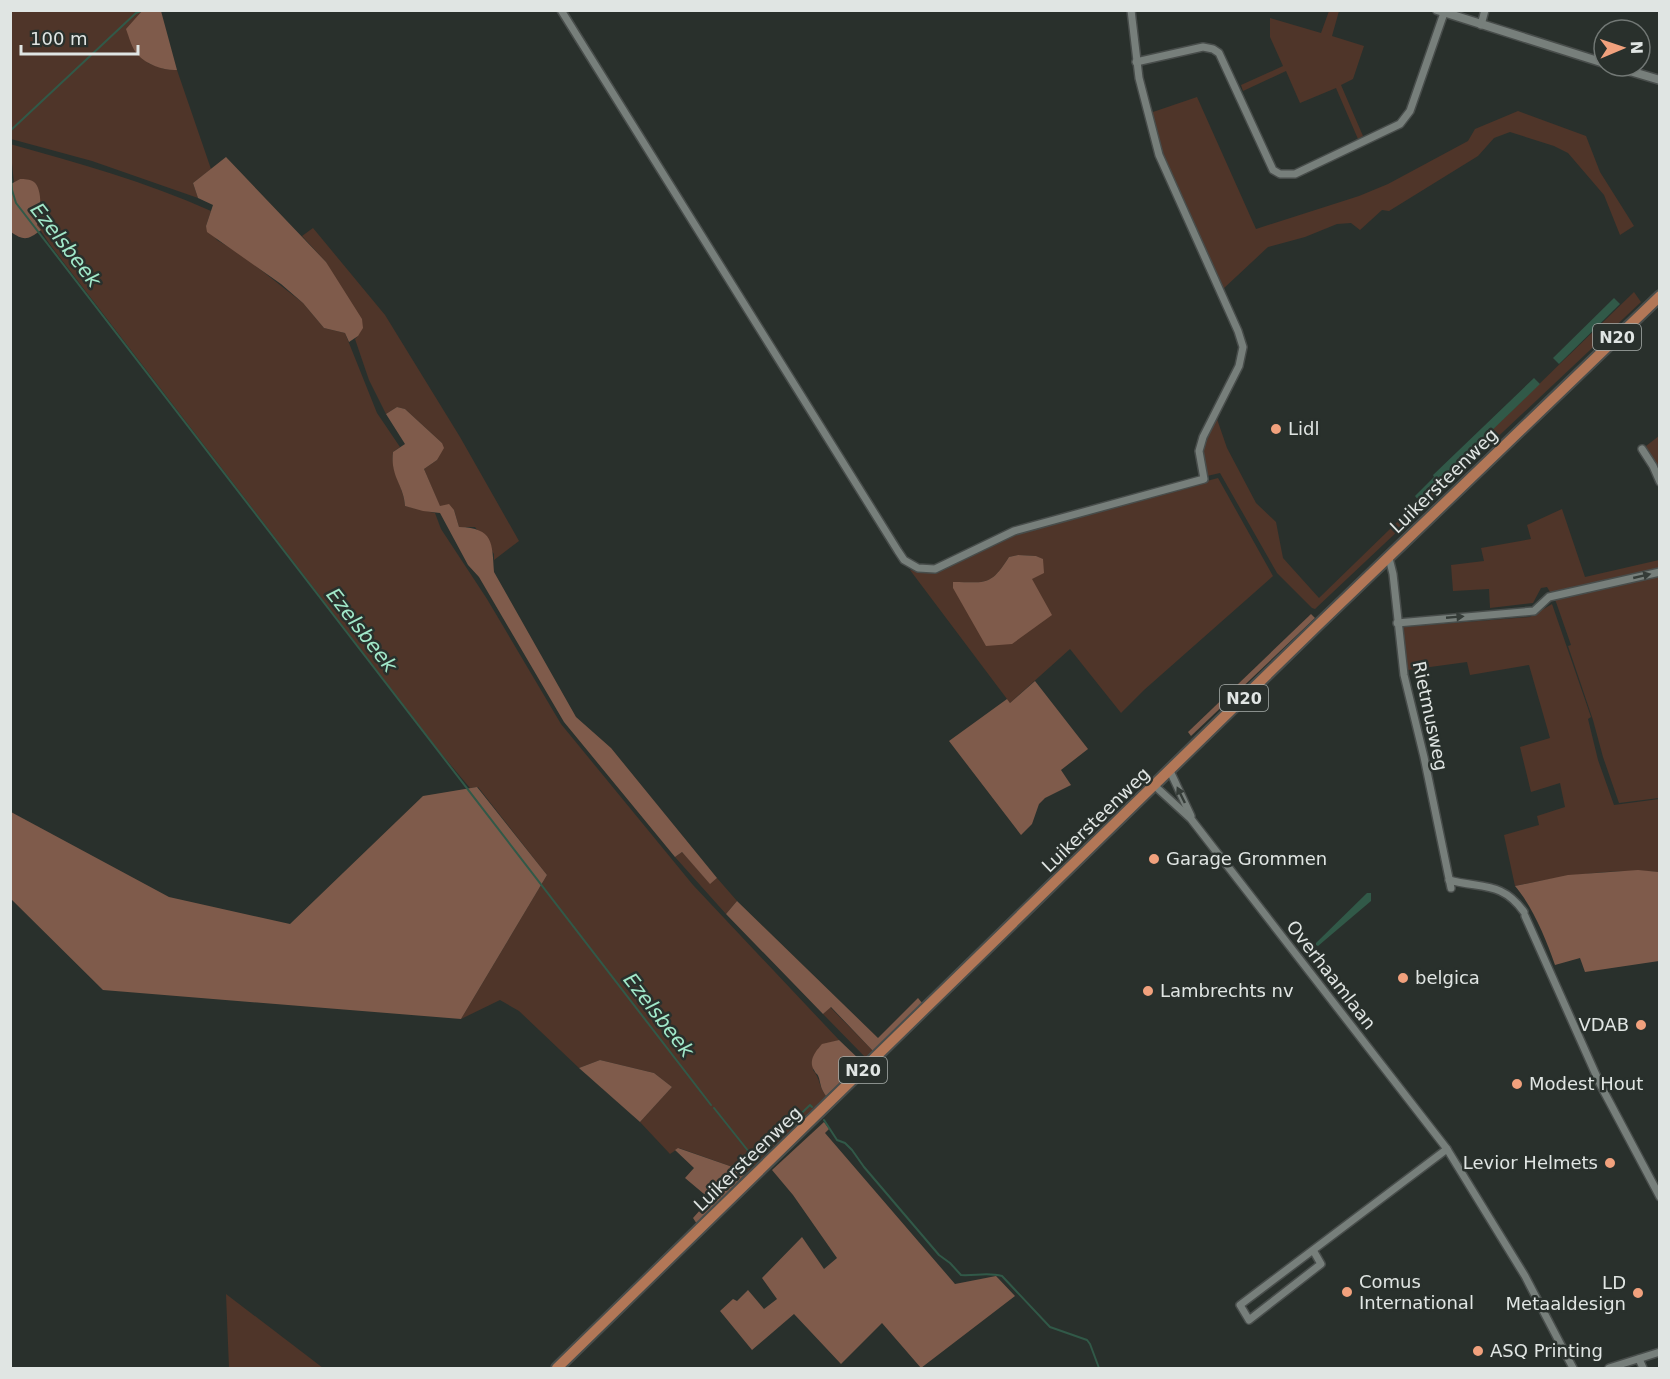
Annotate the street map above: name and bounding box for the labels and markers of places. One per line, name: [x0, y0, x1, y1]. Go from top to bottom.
place label: Lidl: [1288, 418, 1319, 439]
marker: Lidl: [1269, 422, 1283, 436]
place label: Garage Grommen: [1166, 848, 1327, 869]
marker: Garage Grommen: [1147, 852, 1161, 866]
place label: belgica: [1415, 967, 1480, 988]
marker: belgica: [1396, 971, 1410, 985]
place label: Lambrechts nv: [1160, 980, 1294, 1001]
marker: Lambrechts nv: [1141, 984, 1155, 998]
place label: VDAB: [1578, 1014, 1629, 1035]
marker: VDAB: [1634, 1018, 1648, 1032]
place label: Modest Hout: [1529, 1073, 1643, 1094]
marker: Modest Hout: [1510, 1077, 1524, 1091]
place label: Levior Helmets: [1463, 1152, 1598, 1173]
marker: Levior Helmets: [1603, 1156, 1617, 1170]
place label: Comus International: [1359, 1271, 1474, 1313]
place label: LD Metaaldesign: [1506, 1272, 1626, 1314]
marker: Comus International: [1340, 1285, 1354, 1299]
marker: LD Metaaldesign: [1631, 1286, 1645, 1300]
place label: ASQ Printing: [1490, 1340, 1603, 1361]
marker: ASQ Printing: [1471, 1344, 1485, 1358]

